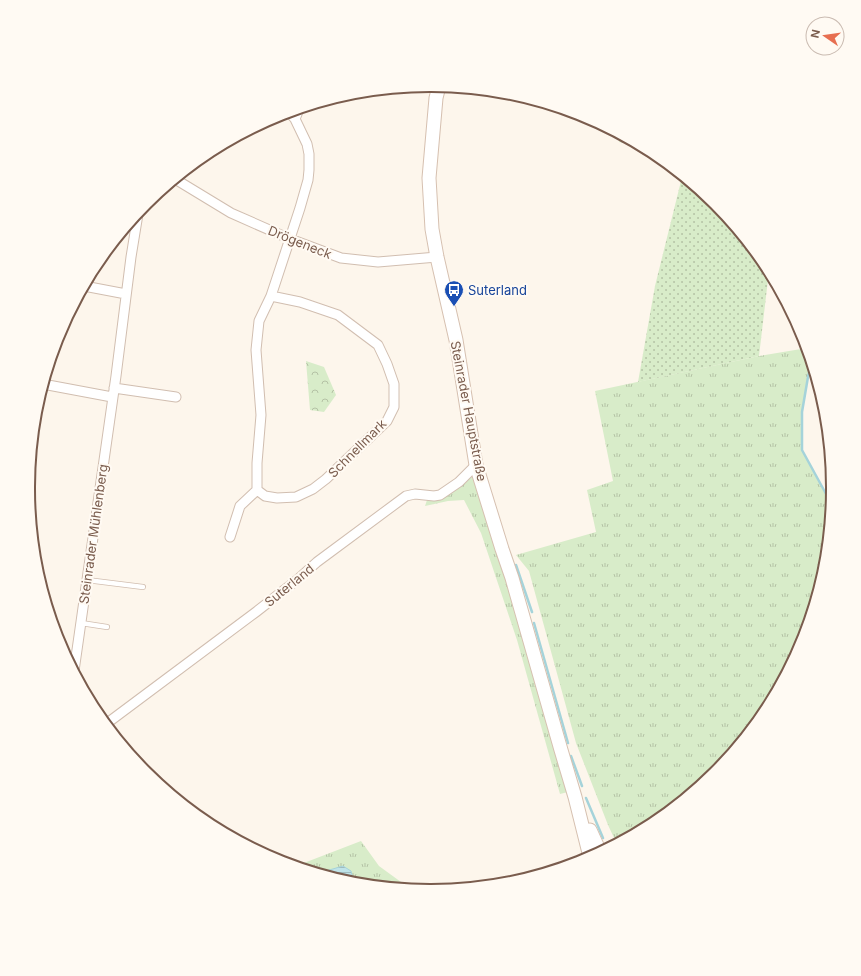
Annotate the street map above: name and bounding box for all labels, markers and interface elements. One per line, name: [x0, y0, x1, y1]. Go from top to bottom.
north arrow: [805, 16, 845, 56]
text: N: [807, 28, 823, 39]
street label: Drögeneck: [266, 222, 334, 262]
bus stop icon: Suterland: [443, 279, 465, 307]
place label: Suterland: [468, 282, 527, 298]
street label: Steinrader Hauptstraße: [448, 339, 490, 483]
street label: Schnellmark: [324, 415, 390, 481]
street label: Steinrader Mühlenberg: [75, 463, 111, 605]
street label: Suterland: [261, 560, 317, 610]

